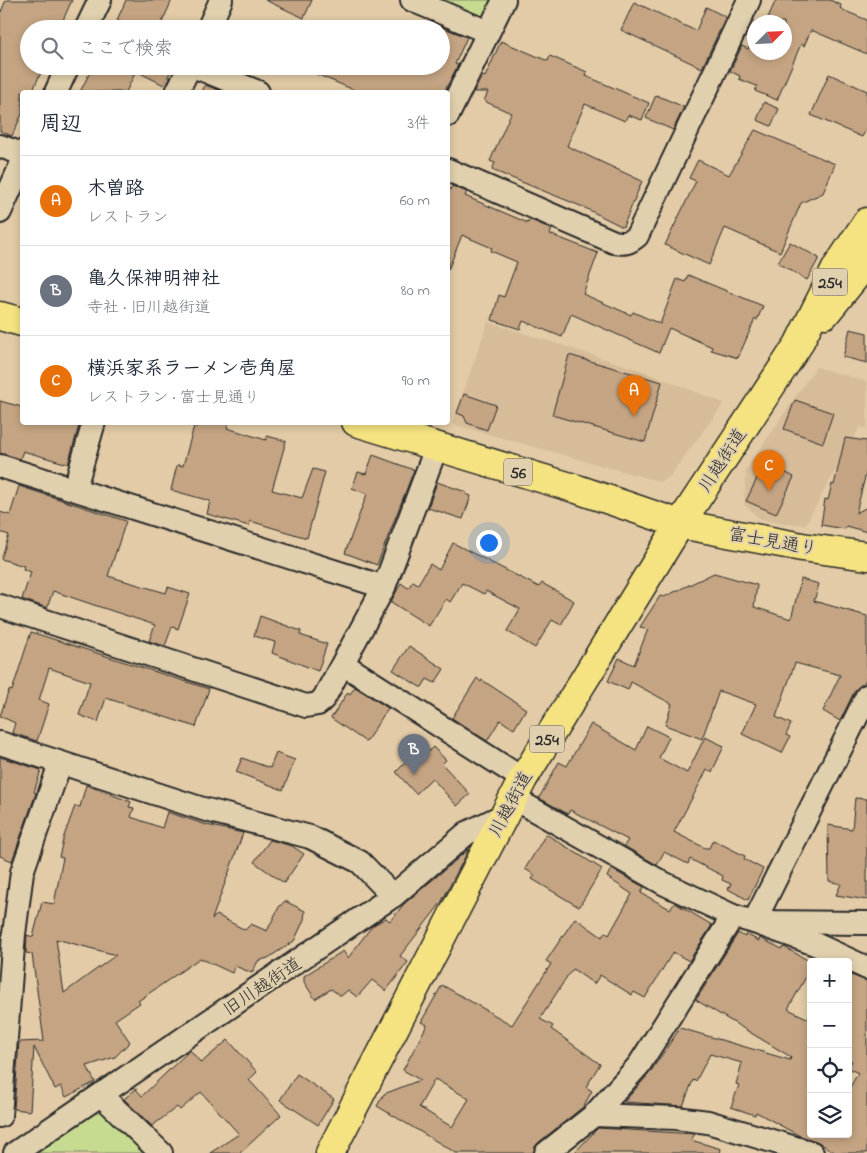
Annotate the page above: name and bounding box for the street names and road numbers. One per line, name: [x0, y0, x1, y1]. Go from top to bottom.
road number: 254: [812, 268, 848, 296]
street label: 川越街道: [693, 424, 754, 498]
road number: 56: [504, 458, 532, 486]
street label: 富士見通り: [726, 522, 819, 564]
road number: 254: [530, 726, 564, 752]
street label: 川越街道: [483, 767, 540, 843]
street label: 旧川越街道: [219, 952, 308, 1024]

